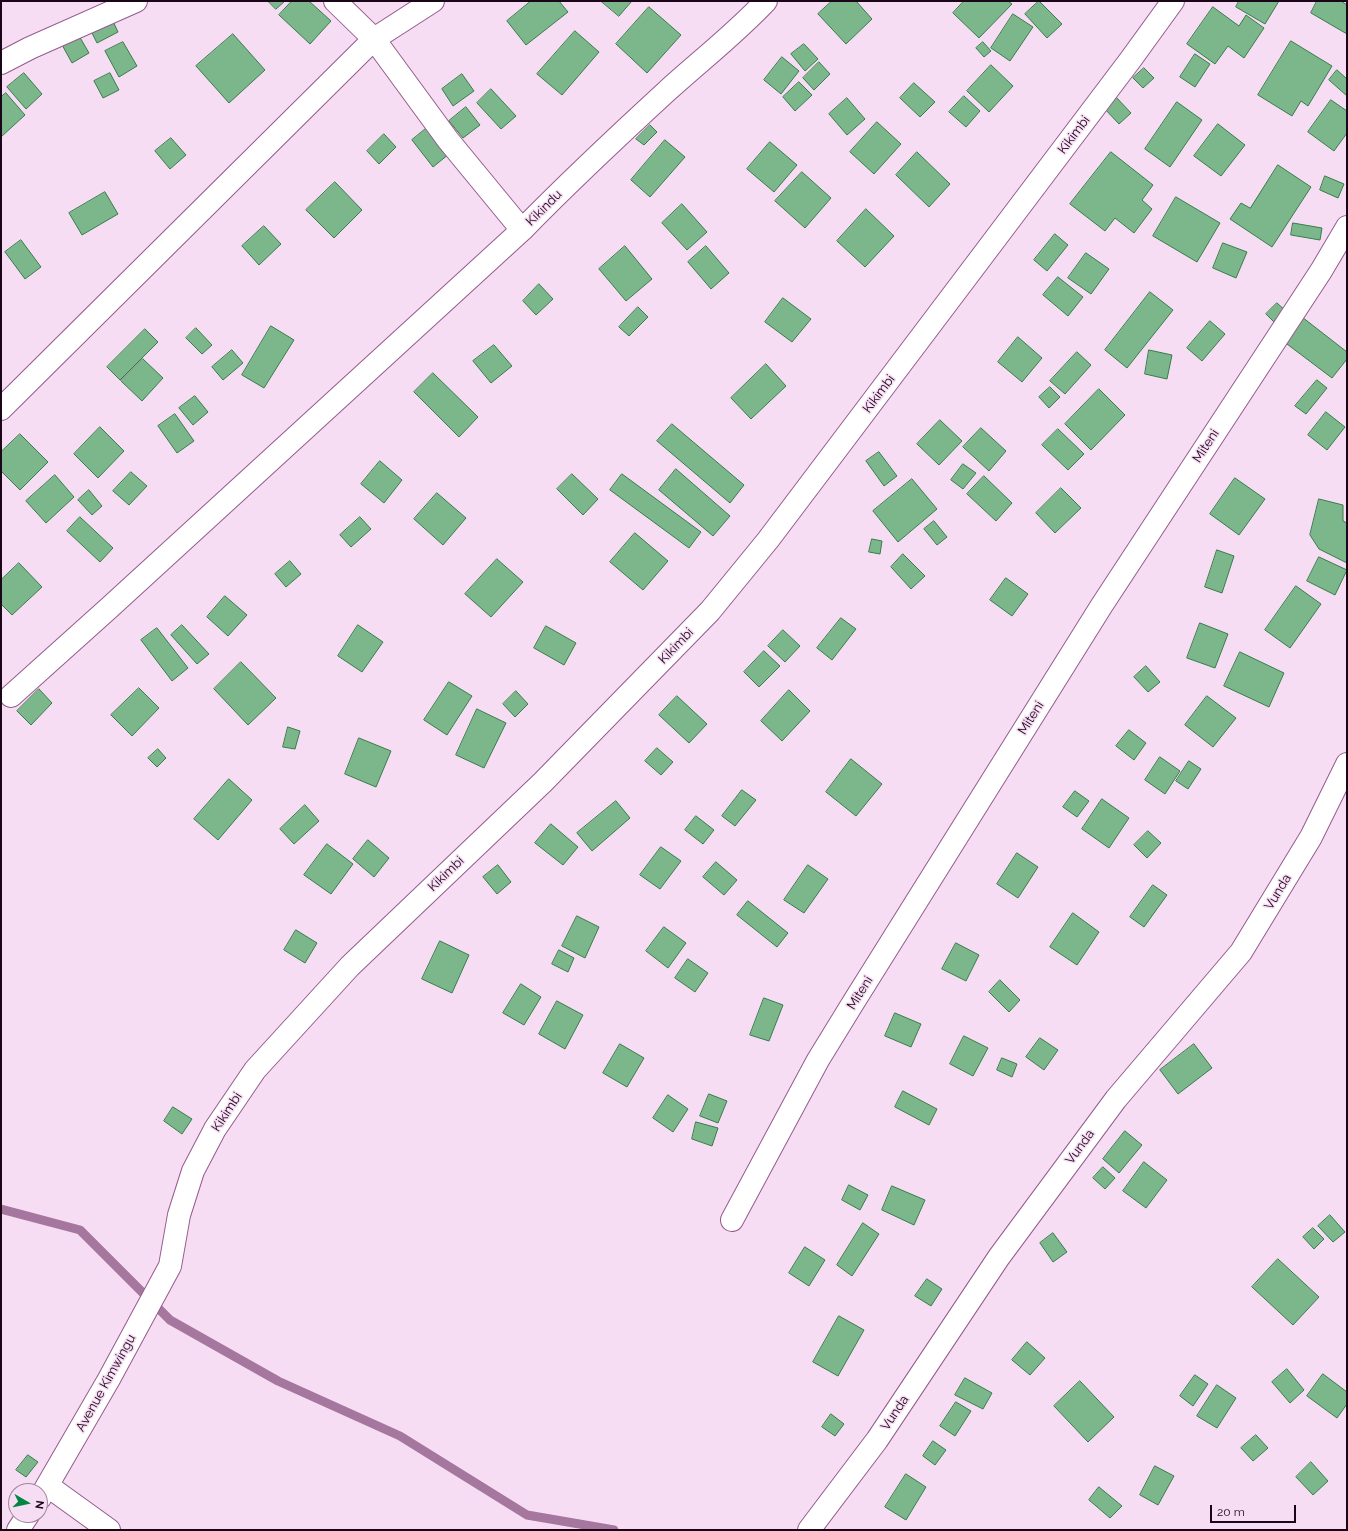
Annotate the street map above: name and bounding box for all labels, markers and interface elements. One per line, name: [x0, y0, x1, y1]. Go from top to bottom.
street label: Kikimbi: [1055, 113, 1093, 157]
street label: Kikindu: [523, 187, 565, 229]
street label: Kikimbi: [860, 372, 898, 416]
street label: Miteni: [1190, 426, 1222, 466]
street label: Kikimbi: [655, 625, 697, 667]
street label: Miteni: [1015, 698, 1047, 738]
street label: Kikimbi: [425, 853, 467, 895]
street label: Vunda: [1261, 871, 1295, 913]
street label: Miteni: [844, 973, 876, 1013]
street label: Kikimbi: [209, 1089, 245, 1135]
street label: Vunda: [1062, 1127, 1098, 1167]
street label: Avenue Kimwingu: [73, 1332, 139, 1434]
street label: Vunda: [878, 1393, 912, 1433]
north arrow: [8, 1483, 48, 1523]
scale bar: [1212, 1497, 1298, 1523]
text: N: [32, 1500, 46, 1510]
text: 20 m: [1217, 1505, 1245, 1519]

